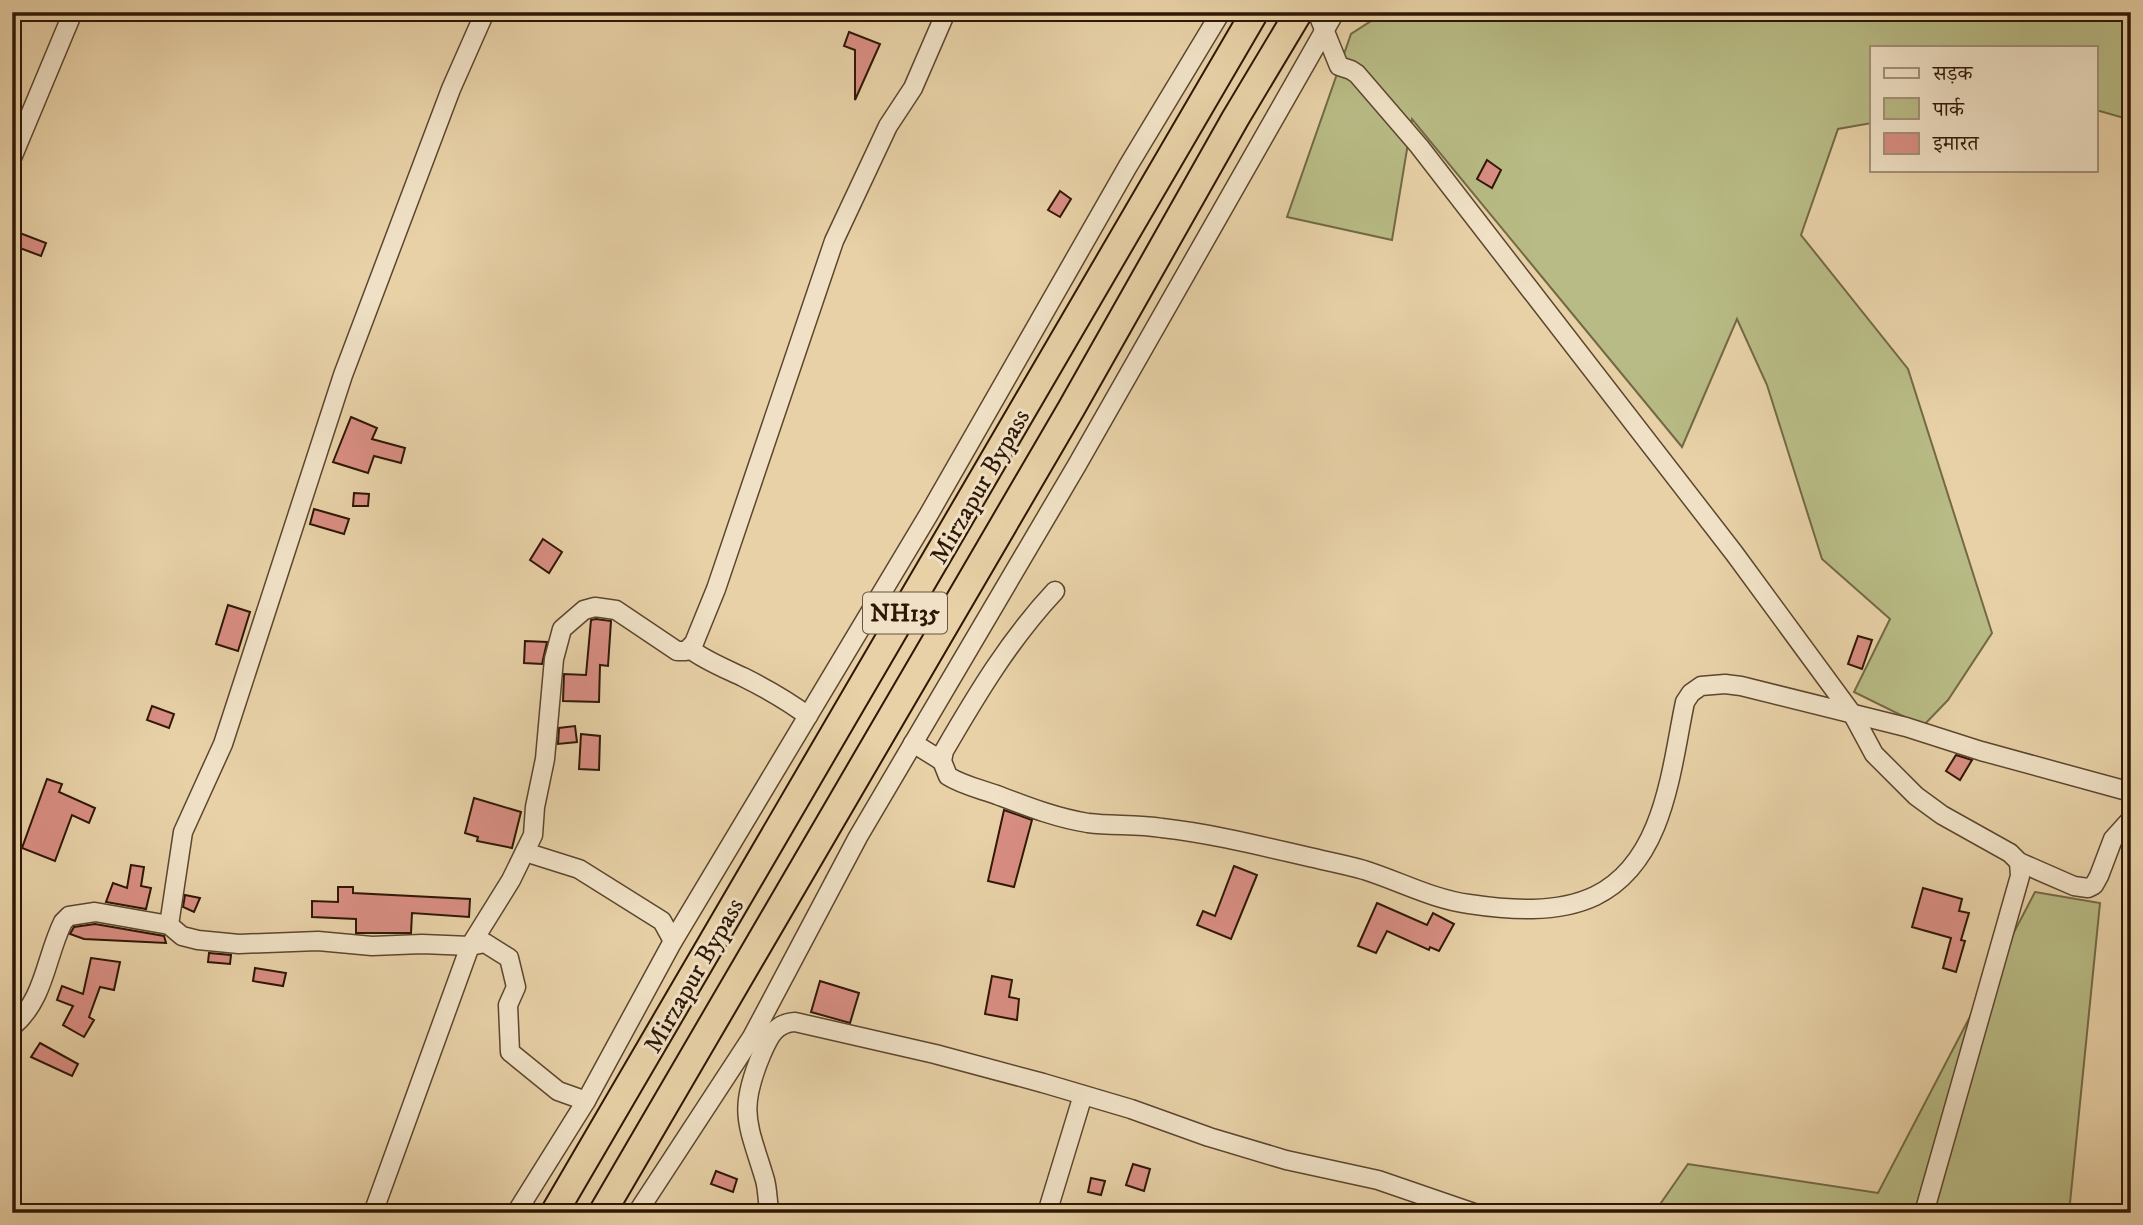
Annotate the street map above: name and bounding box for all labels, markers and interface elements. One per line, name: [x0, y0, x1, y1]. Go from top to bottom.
legend: [1870, 46, 2098, 172]
text: सड़क: [1932, 61, 1973, 87]
text: पार्क: [1932, 97, 1965, 123]
text: इमारत: [1932, 131, 1980, 157]
street label: Mirzapur Bypass: [923, 403, 1038, 570]
road number: NH135: [863, 592, 947, 634]
street label: Mirzapur Bypass: [637, 892, 752, 1059]

